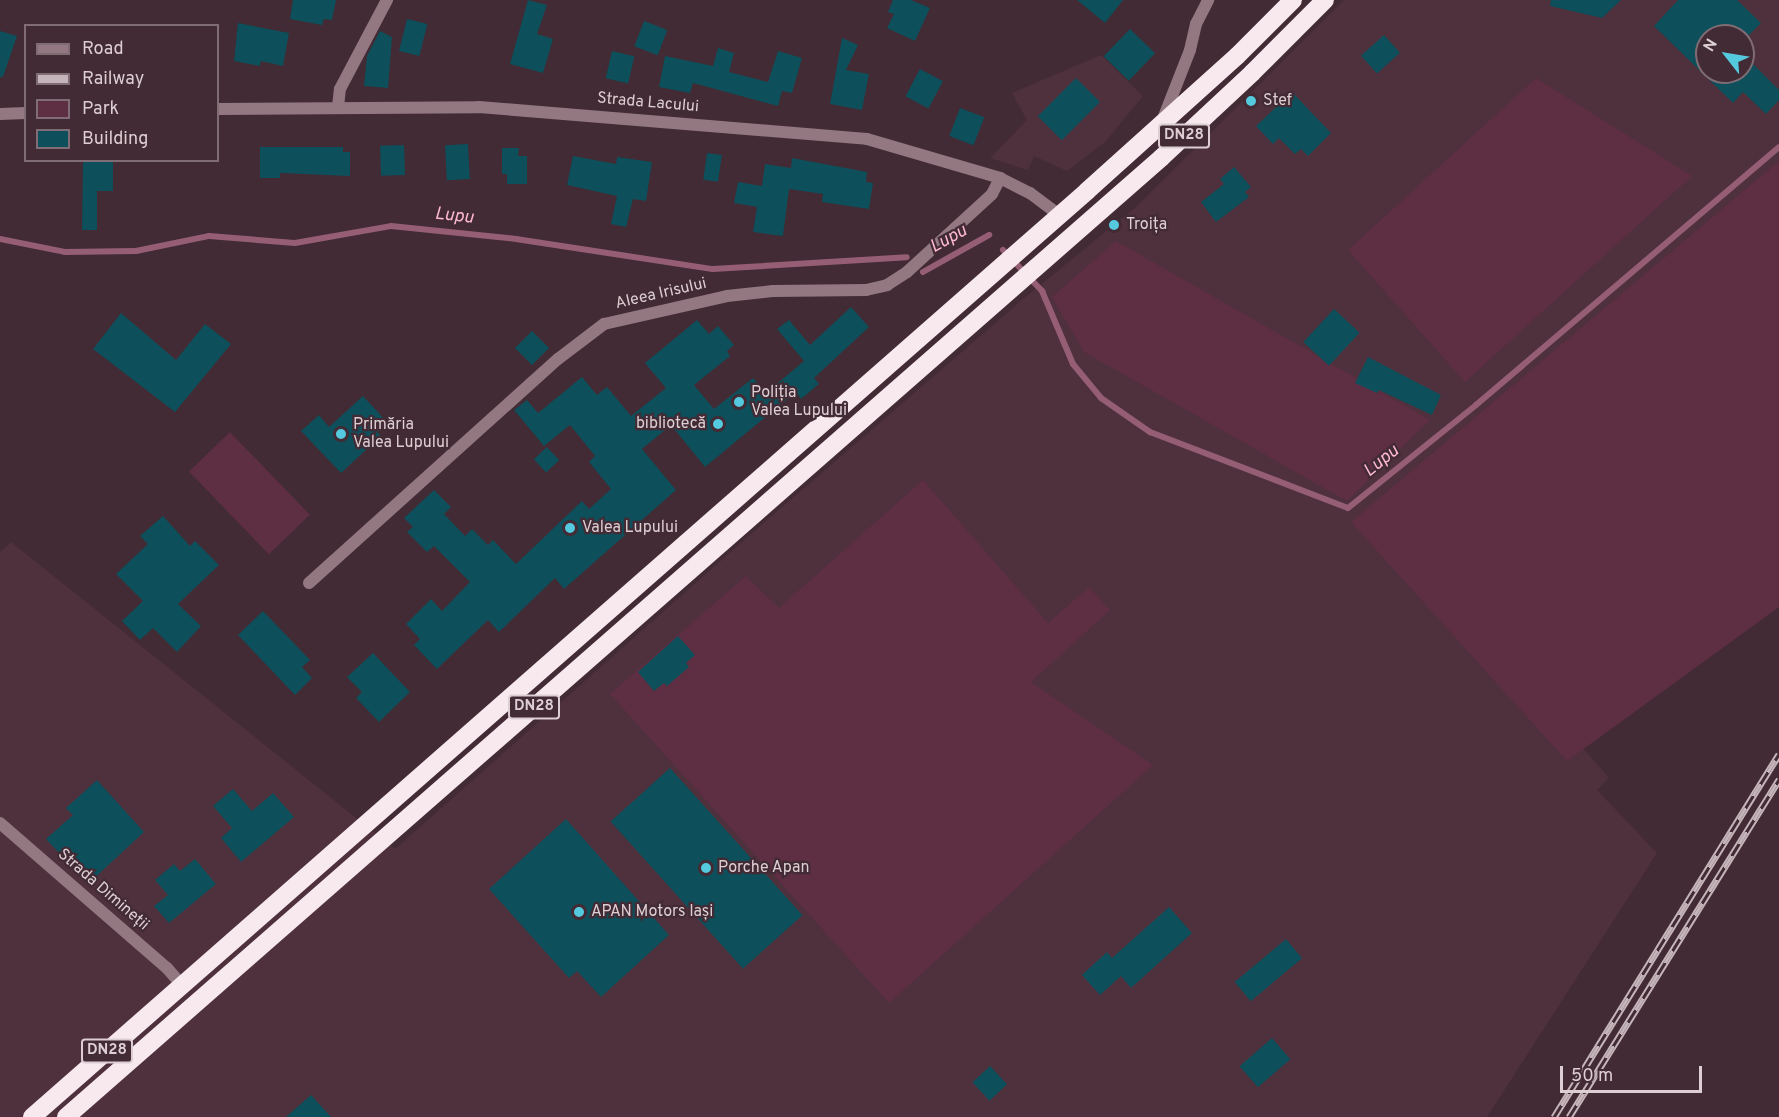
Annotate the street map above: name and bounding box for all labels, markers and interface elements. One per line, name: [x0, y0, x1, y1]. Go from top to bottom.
legend: [24, 24, 219, 162]
north arrow: [1695, 24, 1755, 84]
text: N: [1700, 36, 1723, 56]
text: Road: [82, 38, 124, 61]
text: Railway: [82, 68, 144, 91]
street label: Strada Lacului: [596, 89, 700, 117]
place label: Stef: [1263, 91, 1292, 111]
marker: Stef: [1244, 94, 1258, 108]
text: Park: [82, 98, 119, 121]
road number: DN28: [1157, 124, 1211, 148]
text: Building: [82, 128, 148, 151]
water label: Lupu: [433, 204, 475, 230]
place label: Troița: [1126, 215, 1167, 235]
marker: Troița: [1107, 218, 1121, 232]
water label: Lupu: [927, 221, 971, 259]
street label: Aleea Irisului: [614, 274, 708, 314]
place label: Poliția Valea Lupului: [751, 383, 847, 421]
marker: Poliția Valea Lupului: [732, 395, 746, 409]
place label: bibliotecă: [636, 414, 706, 434]
place label: Primăria Valea Lupului: [353, 415, 449, 453]
marker: bibliotecă: [711, 417, 725, 431]
marker: Primăria Valea Lupului: [334, 427, 348, 441]
water label: Lupu: [1360, 441, 1404, 483]
place label: Valea Lupului: [582, 518, 678, 538]
marker: Valea Lupului: [563, 521, 577, 535]
road number: DN28: [507, 695, 561, 719]
street label: Strada Dimineții: [53, 845, 153, 935]
place label: Porche Apan: [718, 858, 810, 878]
marker: Porche Apan: [699, 861, 713, 875]
place label: APAN Motors Iași: [591, 902, 713, 922]
marker: APAN Motors Iași: [572, 905, 586, 919]
road number: DN28: [80, 1039, 134, 1063]
scale bar: [1563, 1054, 1706, 1092]
text: 50 m: [1571, 1065, 1613, 1088]

